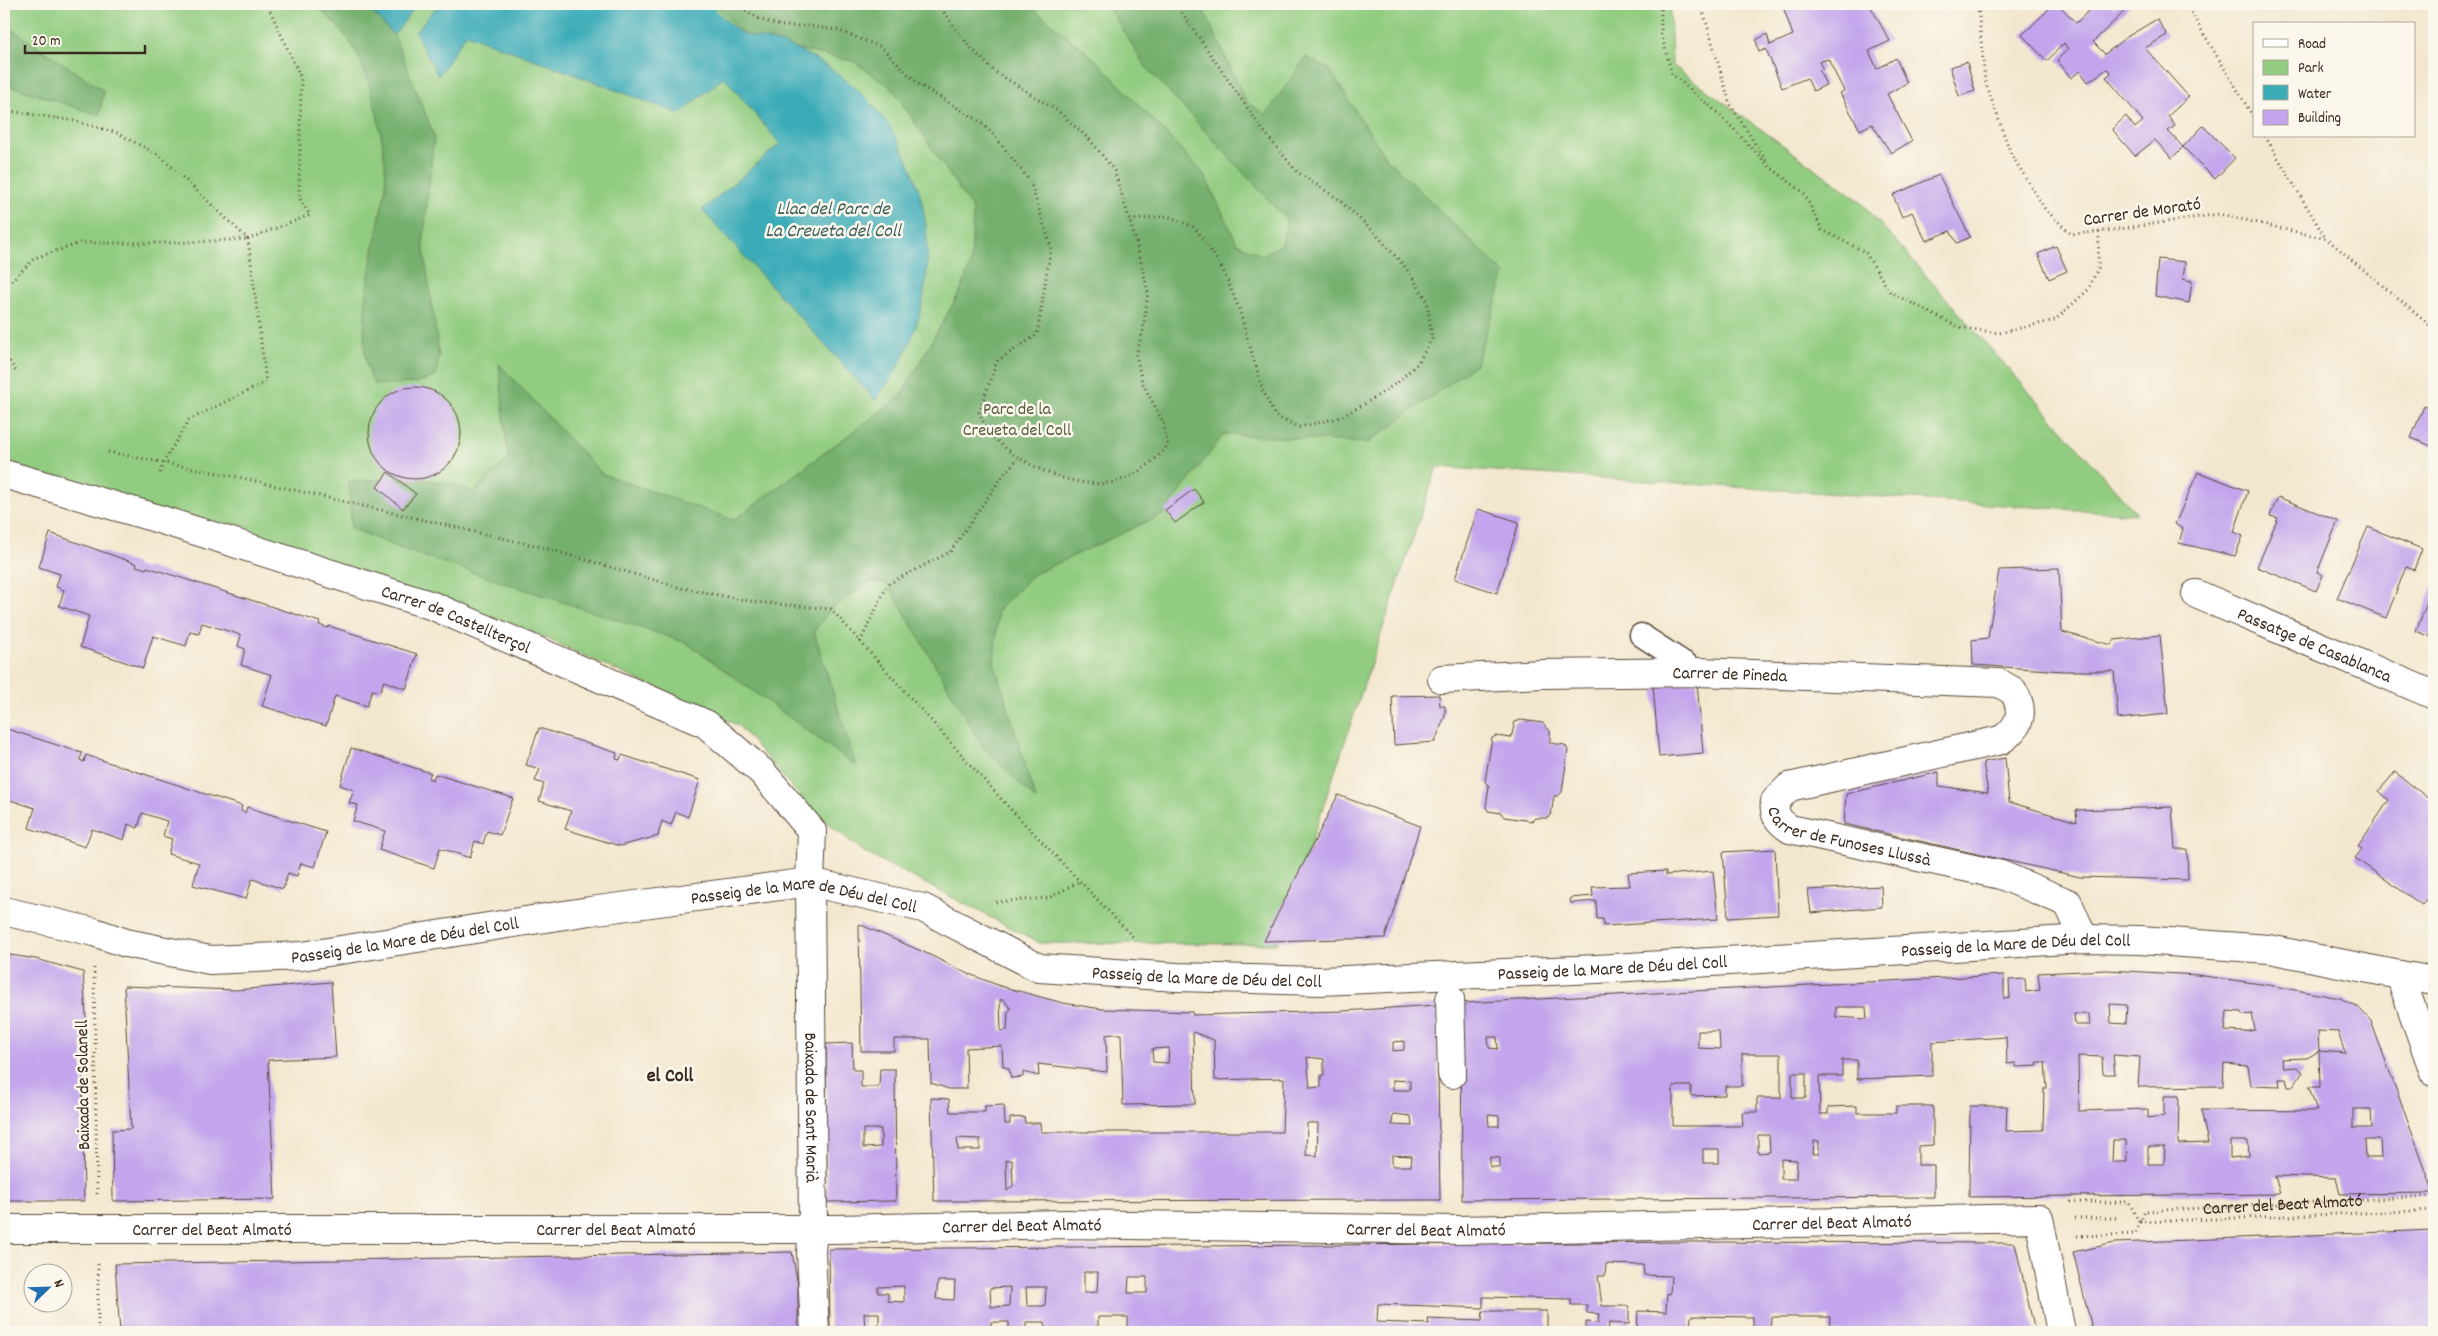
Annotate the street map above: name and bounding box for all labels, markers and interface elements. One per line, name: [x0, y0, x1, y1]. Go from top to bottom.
scale bar: [25, 22, 145, 54]
legend: [2253, 22, 2416, 138]
text: 20 m: [32, 31, 60, 53]
text: Road: [2298, 34, 2326, 56]
text: Park: [2298, 58, 2324, 80]
text: Water: [2298, 84, 2332, 106]
text: Building: [2298, 108, 2341, 130]
street label: Carrer de Morató: [2082, 193, 2203, 234]
water label: Llac del Parc de La Creueta del Coll: [765, 197, 902, 246]
park label: Parc de la Creueta del Coll: [963, 398, 1072, 444]
street label: Carrer de Castellterçol: [378, 580, 535, 662]
street label: Passatge de Casablanca: [2233, 603, 2395, 691]
street label: Carrer de Pineda: [1672, 662, 1788, 690]
street label: Carrer de Funoses Llussà: [1760, 805, 1933, 874]
street label: Passeig de la Mare de Déu del Coll: [689, 872, 920, 921]
street label: Passeig de la Mare de Déu del Coll: [291, 912, 521, 971]
street label: Passeig de la Mare de Déu del Coll: [1900, 929, 2131, 965]
street label: Passeig de la Mare de Déu del Coll: [1497, 951, 1729, 988]
street label: Passeig de la Mare de Déu del Coll: [1091, 961, 1323, 996]
street label: Baixada de Solanell: [71, 1019, 98, 1150]
street label: Baixada de Sant Marià: [796, 1032, 823, 1183]
district label: el Coll: [647, 1063, 693, 1091]
street label: Carrer del Beat Almató: [2202, 1190, 2363, 1223]
street label: Carrer del Beat Almató: [1752, 1211, 1912, 1239]
street label: Carrer del Beat Almató: [942, 1214, 1102, 1242]
street label: Carrer del Beat Almató: [1346, 1218, 1506, 1245]
street label: Carrer del Beat Almató: [132, 1219, 292, 1244]
street label: Carrer del Beat Almató: [536, 1219, 696, 1244]
north arrow: [22, 1264, 72, 1314]
text: N: [48, 1277, 69, 1291]

